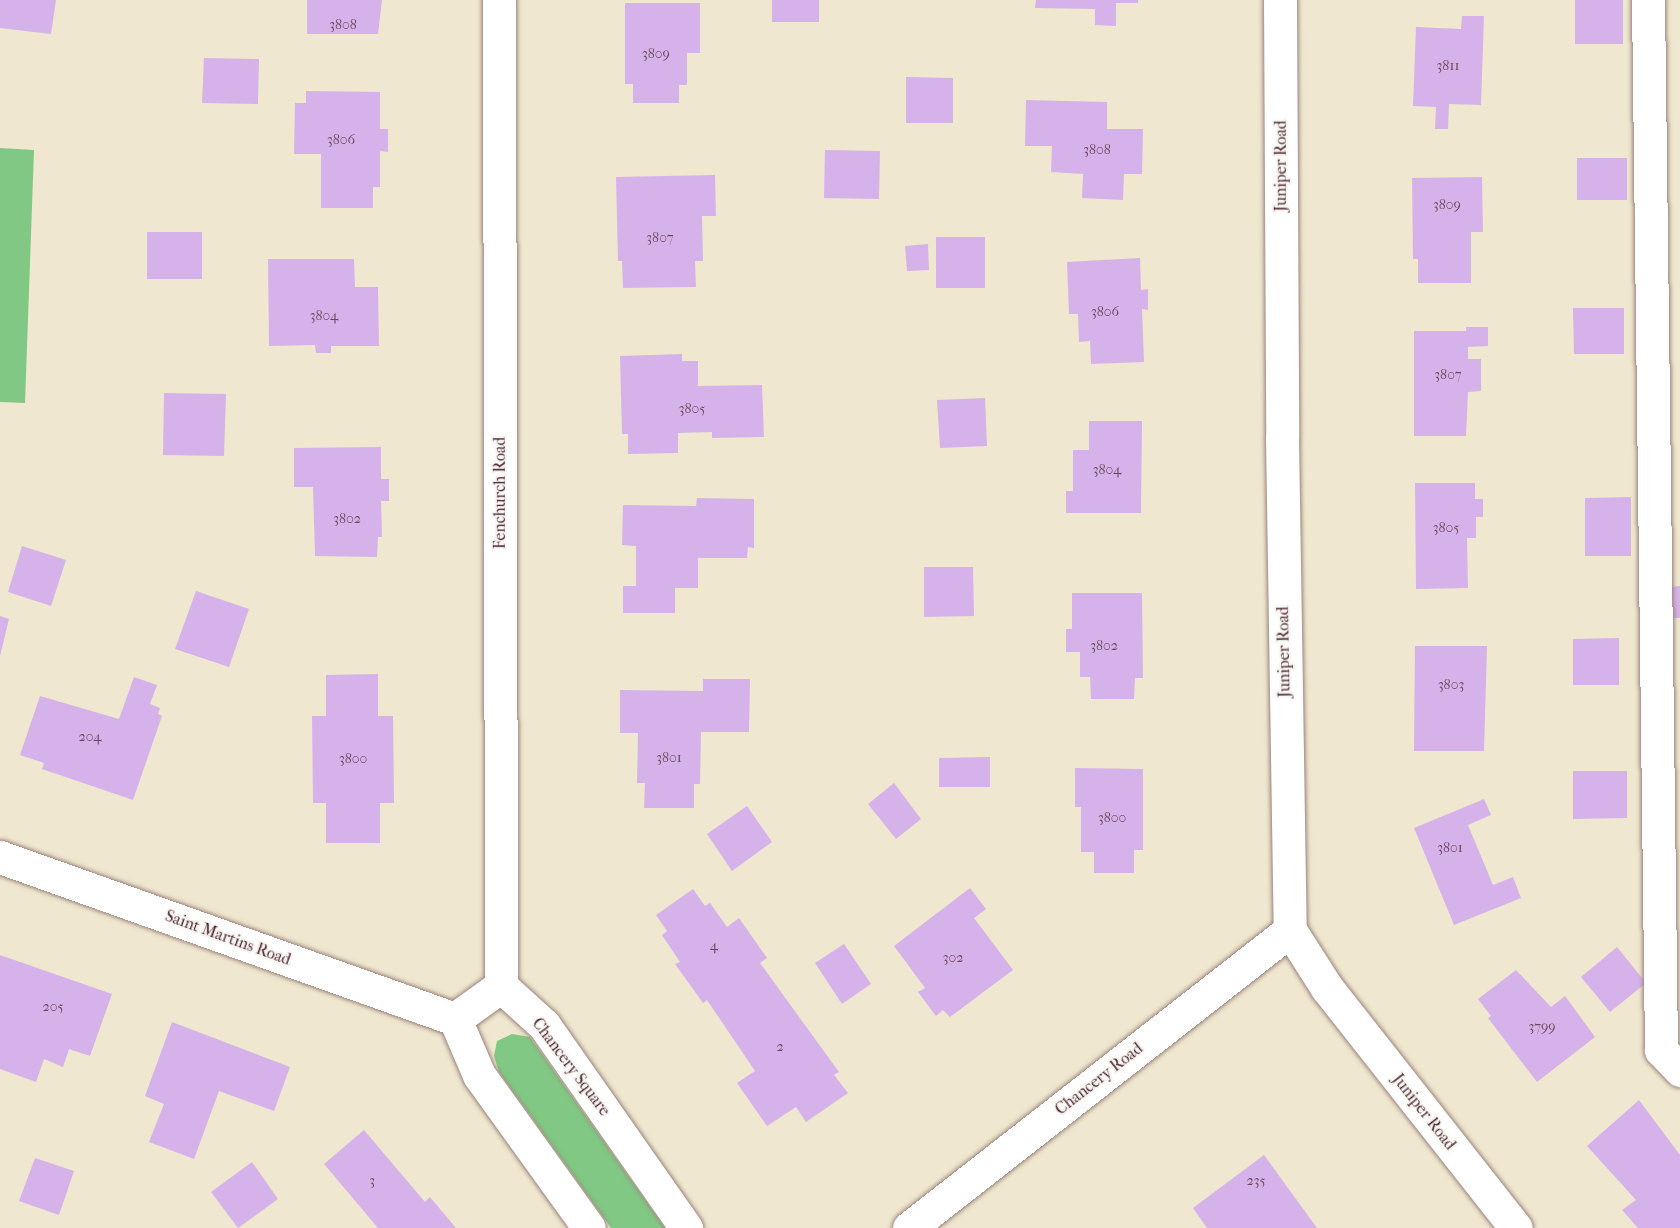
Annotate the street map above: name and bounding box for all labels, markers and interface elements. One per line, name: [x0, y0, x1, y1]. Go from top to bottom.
house number: 3808: [329, 17, 357, 33]
house number: 3809: [642, 46, 670, 62]
house number: 3811: [1437, 58, 1459, 74]
street label: Juniper Road: [1271, 120, 1291, 212]
house number: 3806: [327, 132, 355, 148]
house number: 3808: [1083, 142, 1111, 158]
house number: 3809: [1433, 197, 1461, 213]
house number: 3807: [646, 230, 674, 246]
house number: 3806: [1091, 304, 1119, 320]
house number: 3804: [310, 308, 338, 324]
house number: 3807: [1434, 367, 1462, 383]
house number: 3805: [679, 401, 705, 417]
street label: Fenchurch Road: [490, 437, 510, 549]
house number: 3804: [1093, 462, 1121, 478]
house number: 3802: [333, 511, 361, 527]
house number: 3805: [1433, 520, 1459, 536]
street label: Juniper Road: [1274, 606, 1294, 698]
house number: 3802: [1090, 638, 1118, 654]
house number: 3803: [1438, 677, 1464, 693]
house number: 204: [78, 729, 102, 745]
house number: 3801: [656, 750, 682, 766]
house number: 3800: [339, 751, 367, 767]
house number: 3800: [1098, 810, 1126, 826]
house number: 3801: [1437, 840, 1463, 856]
street label: Saint Martins Road: [163, 906, 293, 970]
house number: 4: [710, 938, 718, 954]
house number: 302: [943, 950, 963, 966]
house number: 205: [43, 999, 63, 1015]
street label: Chancery Square: [528, 1014, 614, 1120]
house number: 3799: [1528, 1019, 1556, 1035]
house number: 2: [776, 1039, 784, 1055]
street label: Chancery Road: [1051, 1039, 1147, 1119]
street label: Juniper Road: [1388, 1070, 1460, 1154]
house number: 3: [369, 1173, 375, 1189]
house number: 235: [1247, 1173, 1265, 1189]

